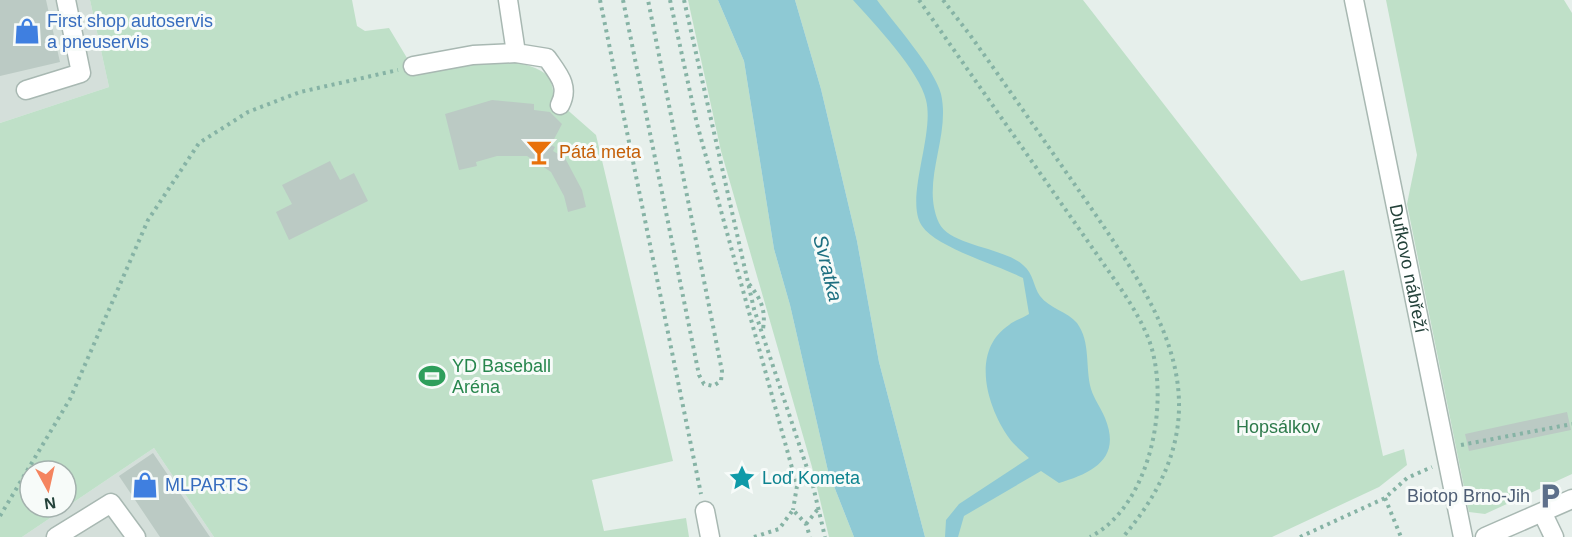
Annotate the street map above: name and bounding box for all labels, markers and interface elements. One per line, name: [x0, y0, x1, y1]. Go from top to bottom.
place label: First shop autoservis a pneuservis: [47, 11, 213, 52]
shop icon: First shop autoservis a pneuservis: [12, 16, 42, 46]
bar icon: Pátá meta: [524, 137, 554, 167]
place label: Pátá meta: [559, 142, 642, 162]
street label: Dufkovo nábřeží: [1386, 202, 1431, 335]
water label: Svratka: [809, 232, 847, 304]
place label: YD Baseball Aréna: [452, 356, 551, 397]
sports icon: YD Baseball Aréna: [417, 361, 447, 391]
park label: Hopsálkov: [1236, 417, 1320, 437]
north arrow: [18, 459, 78, 519]
place icon: Loď Kometa: [727, 463, 757, 493]
place label: Loď Kometa: [762, 468, 861, 488]
shop icon: MLPARTS: [130, 470, 160, 500]
place label: MLPARTS: [165, 475, 248, 495]
parking icon: Biotop Brno-Jih: [1535, 481, 1565, 511]
place label: Biotop Brno-Jih: [1407, 486, 1530, 506]
text: N: [43, 494, 57, 513]

